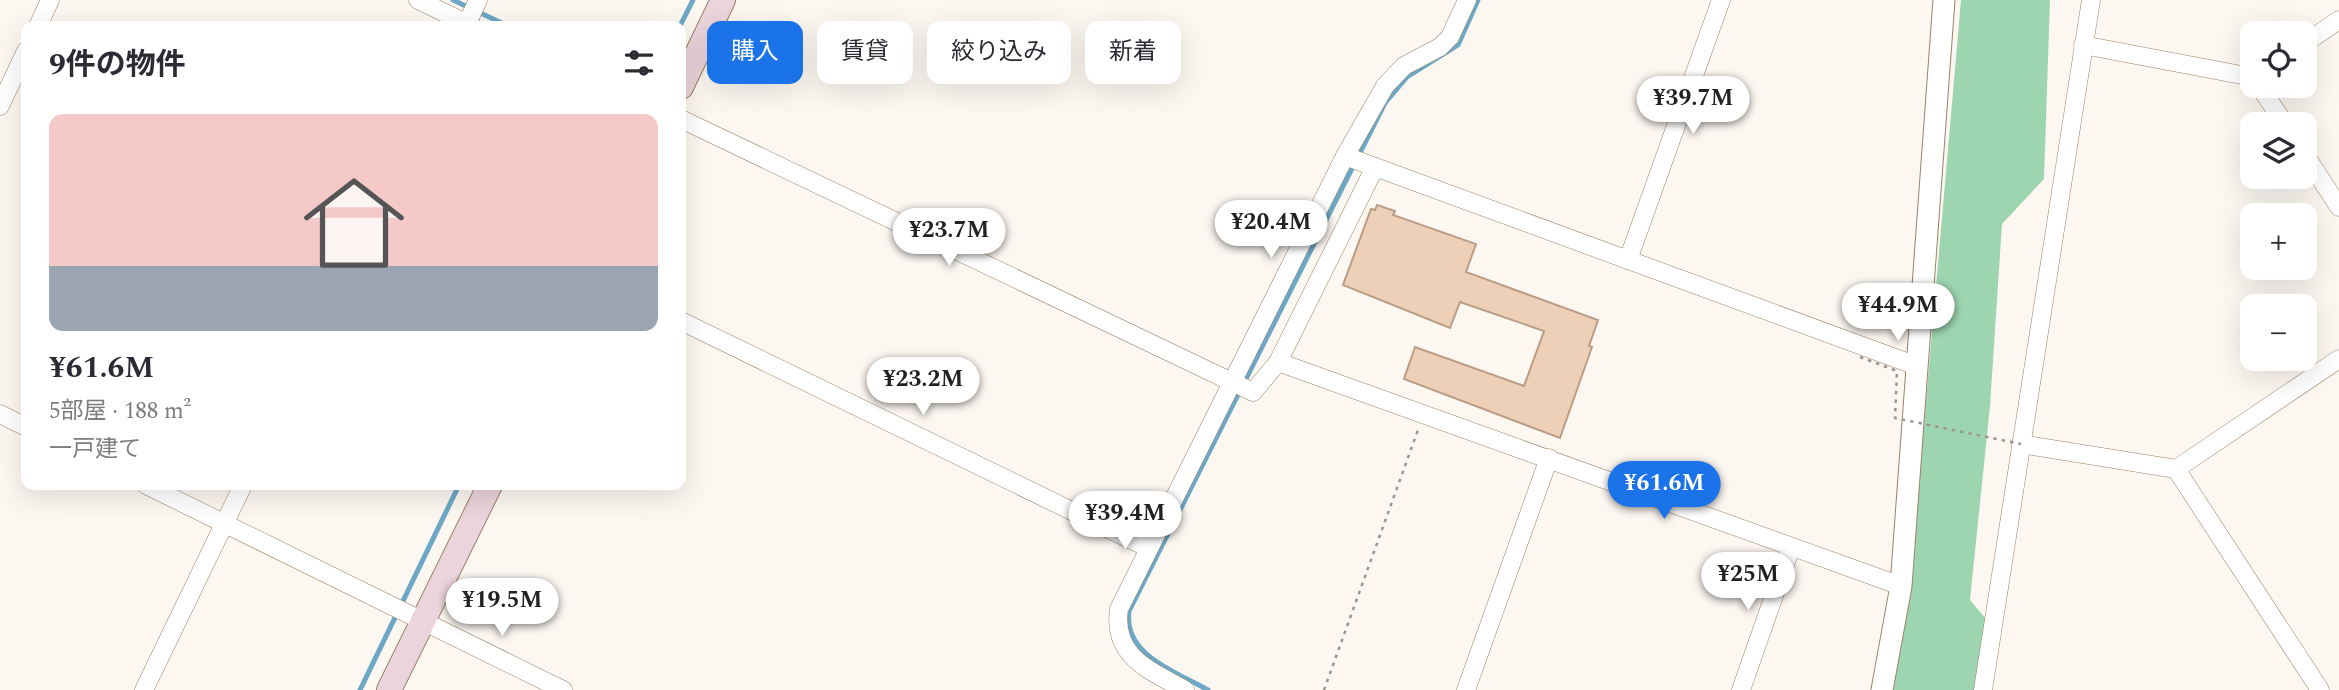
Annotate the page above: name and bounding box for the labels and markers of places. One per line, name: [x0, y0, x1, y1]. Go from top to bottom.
pin: ¥39.7M: [1636, 76, 1750, 136]
pin: ¥20.4M: [1214, 201, 1328, 260]
pin: ¥23.7M: [892, 208, 1006, 268]
pin: ¥44.9M: [1841, 284, 1955, 343]
pin: ¥23.2M: [866, 358, 980, 417]
pin: ¥61.6M: [1607, 462, 1721, 521]
pin: ¥39.4M: [1068, 491, 1182, 551]
pin: ¥25M: [1707, 552, 1789, 612]
pin: ¥19.5M: [445, 578, 559, 638]

